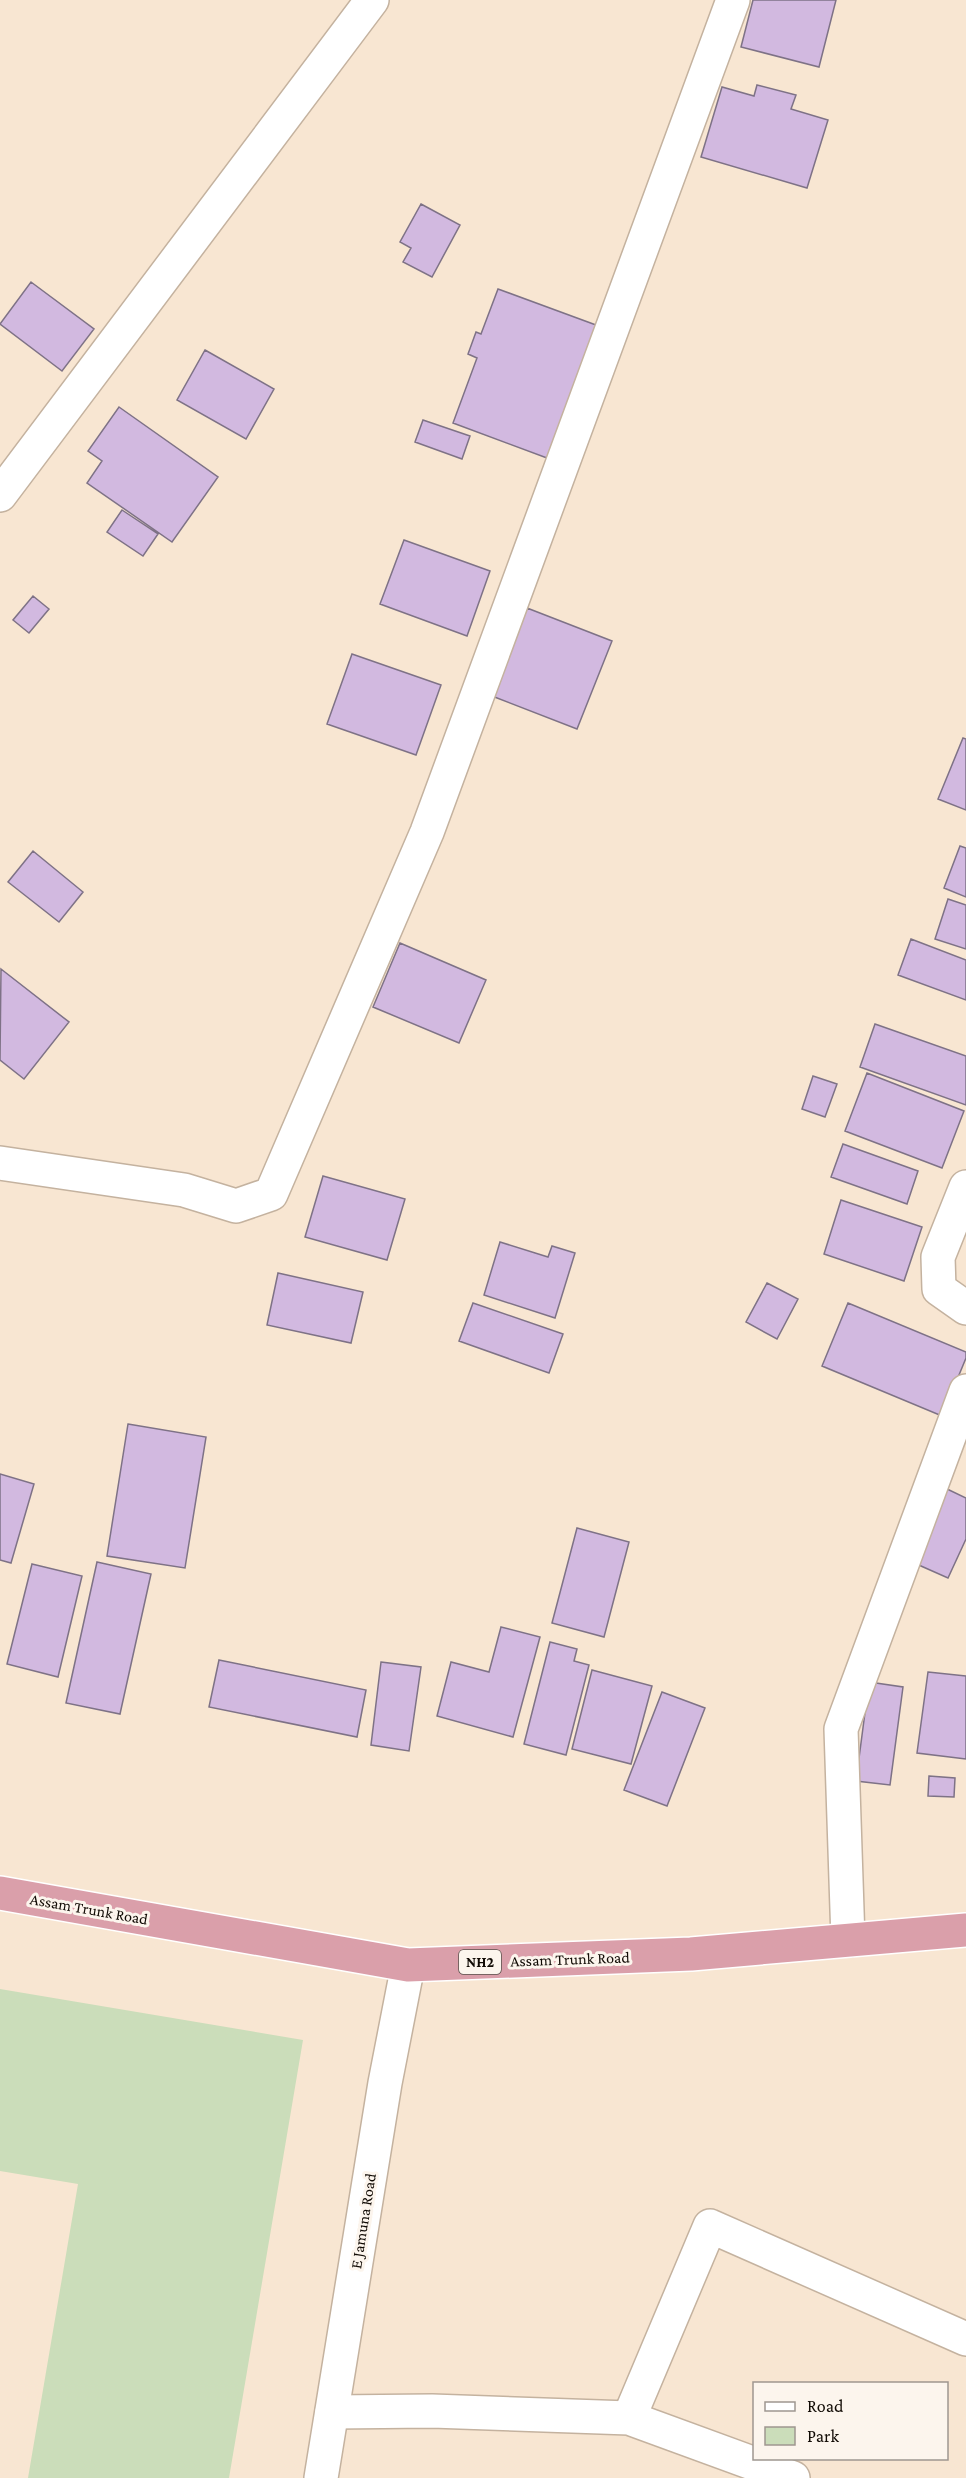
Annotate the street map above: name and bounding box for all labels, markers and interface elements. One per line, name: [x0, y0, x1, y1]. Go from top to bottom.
street label: Assam Trunk Road: [29, 1890, 150, 1928]
street label: Assam Trunk Road: [510, 1948, 631, 1970]
road number: NH2: [459, 1950, 501, 1974]
street label: E Jamuna Road: [347, 2171, 380, 2270]
legend: [753, 2382, 948, 2460]
text: Road: [807, 2396, 844, 2416]
text: Park: [807, 2426, 839, 2446]

